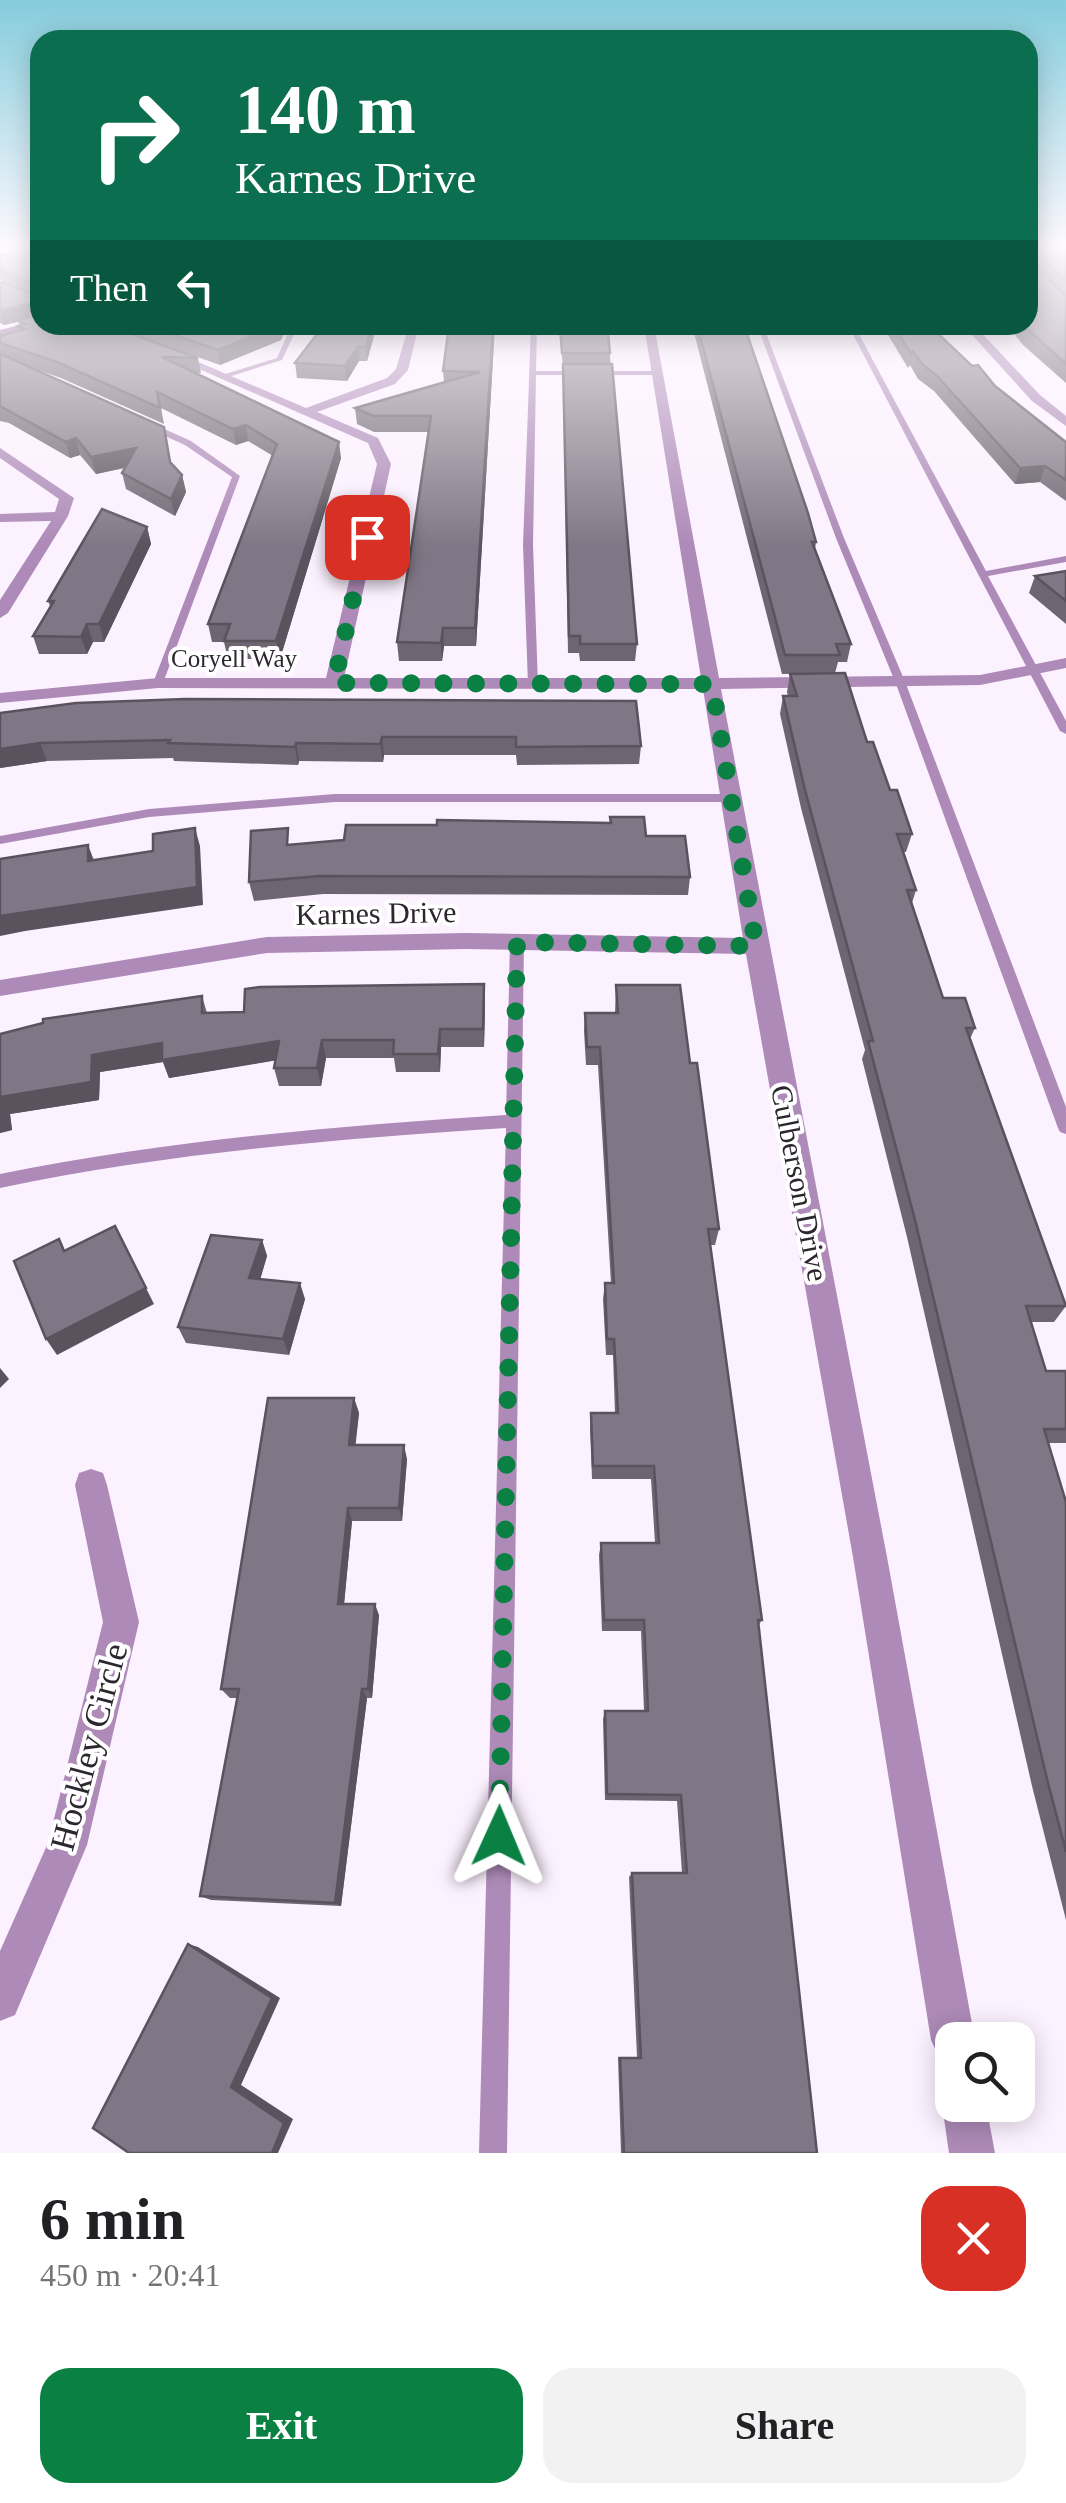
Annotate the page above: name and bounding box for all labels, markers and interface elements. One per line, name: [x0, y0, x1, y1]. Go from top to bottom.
icon: right: [70, 70, 200, 200]
text: 140 m: [235, 71, 416, 148]
text: Karnes Drive: [235, 153, 476, 203]
icon: left: [168, 260, 223, 315]
text: Then: [70, 267, 148, 309]
pin: [325, 495, 410, 580]
icon: arrive: [340, 510, 395, 565]
street label: Coryell Way: [171, 645, 297, 672]
street label: Karnes Drive: [295, 895, 457, 931]
street label: Culberson Drive: [765, 1082, 835, 1284]
street label: Hockley Circle: [43, 1639, 135, 1855]
position arrow: [447, 1784, 551, 1888]
map controls: [935, 2022, 1035, 2122]
button: search: [935, 2022, 1035, 2122]
text: 6 min: [40, 2186, 185, 2252]
button: close: [921, 2186, 1026, 2291]
text: 450 m · 20:41: [40, 2257, 220, 2293]
button: Exit: [40, 2368, 523, 2483]
button: Share: [543, 2368, 1026, 2483]

